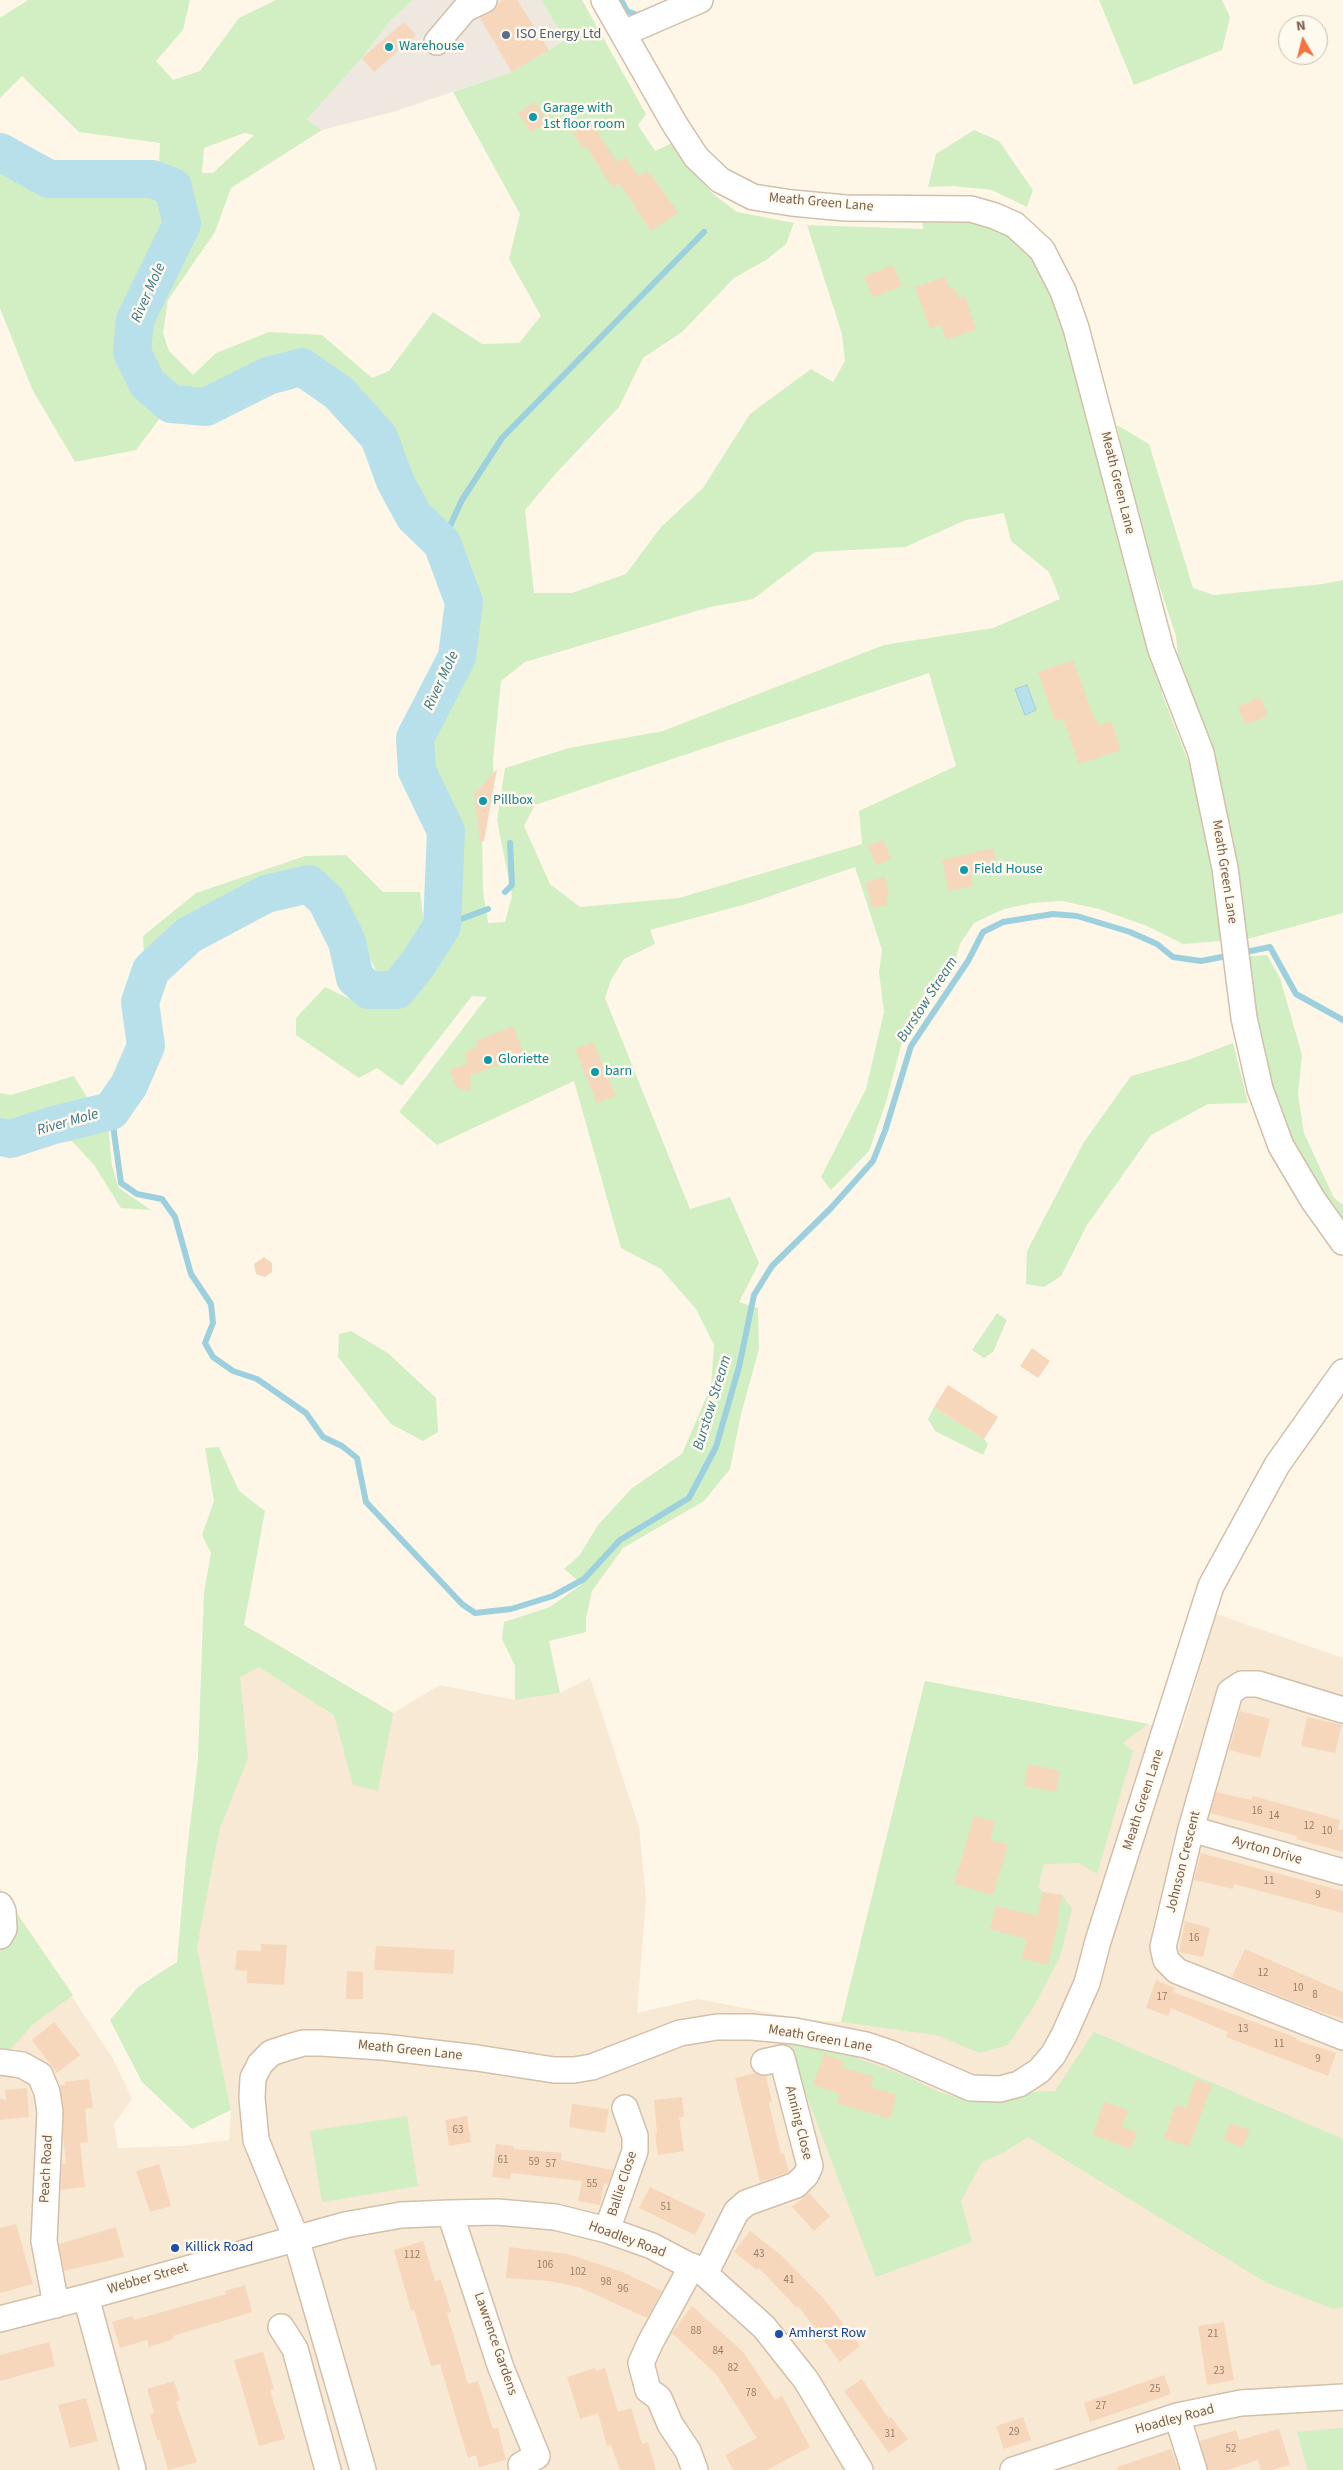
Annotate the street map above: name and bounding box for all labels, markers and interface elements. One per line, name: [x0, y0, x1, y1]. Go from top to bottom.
north arrow: [1278, 15, 1328, 65]
text: N: [1295, 16, 1307, 37]
place label: ISO Energy Ltd: [516, 27, 601, 43]
marker: ISO Energy Ltd: [500, 29, 512, 41]
place label: Warehouse: [399, 39, 464, 55]
marker: Warehouse: [383, 41, 395, 53]
place label: Garage with 1st floor room: [543, 101, 625, 134]
marker: Garage with 1st floor room: [527, 111, 539, 123]
street label: Meath Green Lane: [768, 190, 874, 216]
water label: River Mole: [128, 261, 170, 325]
street label: Meath Green Lane: [1096, 430, 1138, 536]
water label: River Mole: [421, 649, 463, 713]
place label: Pillbox: [493, 793, 533, 809]
marker: Pillbox: [477, 795, 489, 807]
street label: Meath Green Lane: [1207, 819, 1241, 925]
place label: Field House: [974, 862, 1043, 878]
marker: Field House: [958, 864, 970, 876]
water label: Burstow Stream: [894, 954, 962, 1046]
place label: Gloriette: [498, 1052, 549, 1068]
marker: Gloriette: [482, 1054, 494, 1066]
place label: barn: [605, 1064, 632, 1080]
marker: barn: [589, 1066, 601, 1078]
water label: River Mole: [35, 1106, 101, 1140]
water label: Burstow Stream: [690, 1354, 736, 1452]
street label: Meath Green Lane: [1120, 1747, 1168, 1853]
house number: 16: [1252, 1805, 1262, 1819]
street label: Johnson Crescent: [1163, 1809, 1205, 1915]
house number: 14: [1269, 1810, 1279, 1824]
house number: 12: [1304, 1820, 1314, 1834]
house number: 10: [1322, 1825, 1332, 1839]
street label: Ayrton Drive: [1230, 1833, 1304, 1869]
house number: 11: [1264, 1875, 1274, 1889]
house number: 9: [1315, 1889, 1321, 1903]
house number: 16: [1189, 1932, 1199, 1946]
house number: 12: [1258, 1967, 1268, 1981]
house number: 10: [1293, 1982, 1303, 1996]
house number: 8: [1312, 1989, 1318, 2003]
house number: 17: [1157, 1991, 1167, 2005]
street label: Meath Green Lane: [767, 2022, 873, 2056]
house number: 13: [1238, 2023, 1248, 2037]
street label: Meath Green Lane: [357, 2037, 463, 2065]
house number: 11: [1274, 2038, 1284, 2052]
house number: 9: [1315, 2053, 1321, 2067]
street label: Anning Close: [781, 2084, 815, 2162]
house number: 63: [453, 2124, 463, 2138]
street label: Peach Road: [37, 2134, 57, 2204]
street label: Ballie Close: [605, 2149, 641, 2219]
house number: 61: [498, 2154, 508, 2168]
house number: 59: [529, 2156, 539, 2170]
house number: 57: [546, 2158, 556, 2172]
house number: 55: [587, 2178, 597, 2192]
house number: 51: [661, 2201, 671, 2215]
street label: Hoadley Road: [586, 2218, 668, 2262]
place label: Killick Road: [185, 2240, 253, 2256]
marker: Killick Road: [169, 2242, 181, 2254]
house number: 43: [754, 2248, 764, 2262]
house number: 112: [404, 2249, 420, 2263]
street label: Webber Street: [106, 2259, 190, 2299]
house number: 106: [537, 2259, 553, 2273]
house number: 102: [570, 2266, 586, 2280]
house number: 41: [784, 2274, 794, 2288]
house number: 98: [601, 2276, 611, 2290]
house number: 96: [618, 2283, 628, 2297]
street label: Lawrence Gardens: [470, 2290, 520, 2398]
house number: 88: [691, 2325, 701, 2339]
place label: Amherst Row: [789, 2326, 866, 2342]
marker: Amherst Row: [773, 2328, 785, 2340]
house number: 21: [1208, 2328, 1218, 2342]
house number: 84: [713, 2345, 723, 2359]
house number: 82: [728, 2362, 738, 2376]
house number: 23: [1214, 2365, 1224, 2379]
house number: 25: [1150, 2383, 1160, 2397]
house number: 78: [746, 2387, 756, 2401]
house number: 27: [1096, 2400, 1106, 2414]
street label: Hoadley Road: [1134, 2401, 1216, 2439]
house number: 29: [1009, 2426, 1019, 2440]
house number: 31: [885, 2428, 895, 2442]
house number: 52: [1226, 2443, 1236, 2457]

